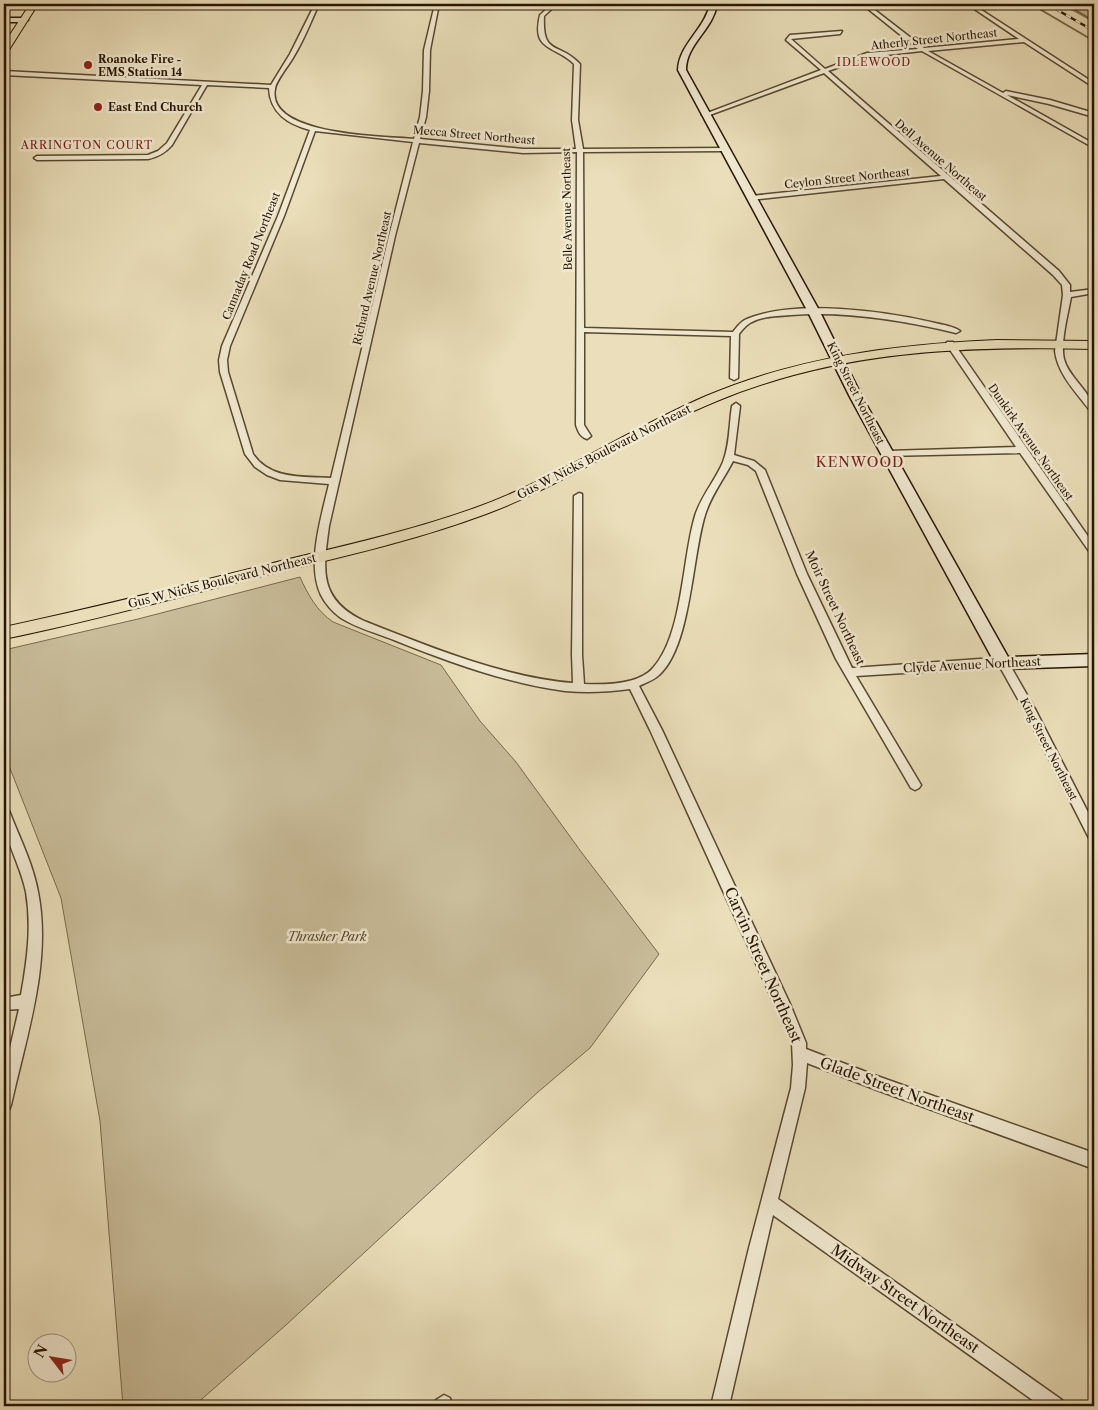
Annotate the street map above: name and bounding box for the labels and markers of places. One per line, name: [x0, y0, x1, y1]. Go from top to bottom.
place label: Roanoke Fire - EMS Station 14: [98, 52, 183, 79]
marker: Roanoke Fire - EMS Station 14: [82, 59, 94, 71]
place label: East End Church: [108, 100, 203, 114]
marker: East End Church: [92, 101, 104, 113]

